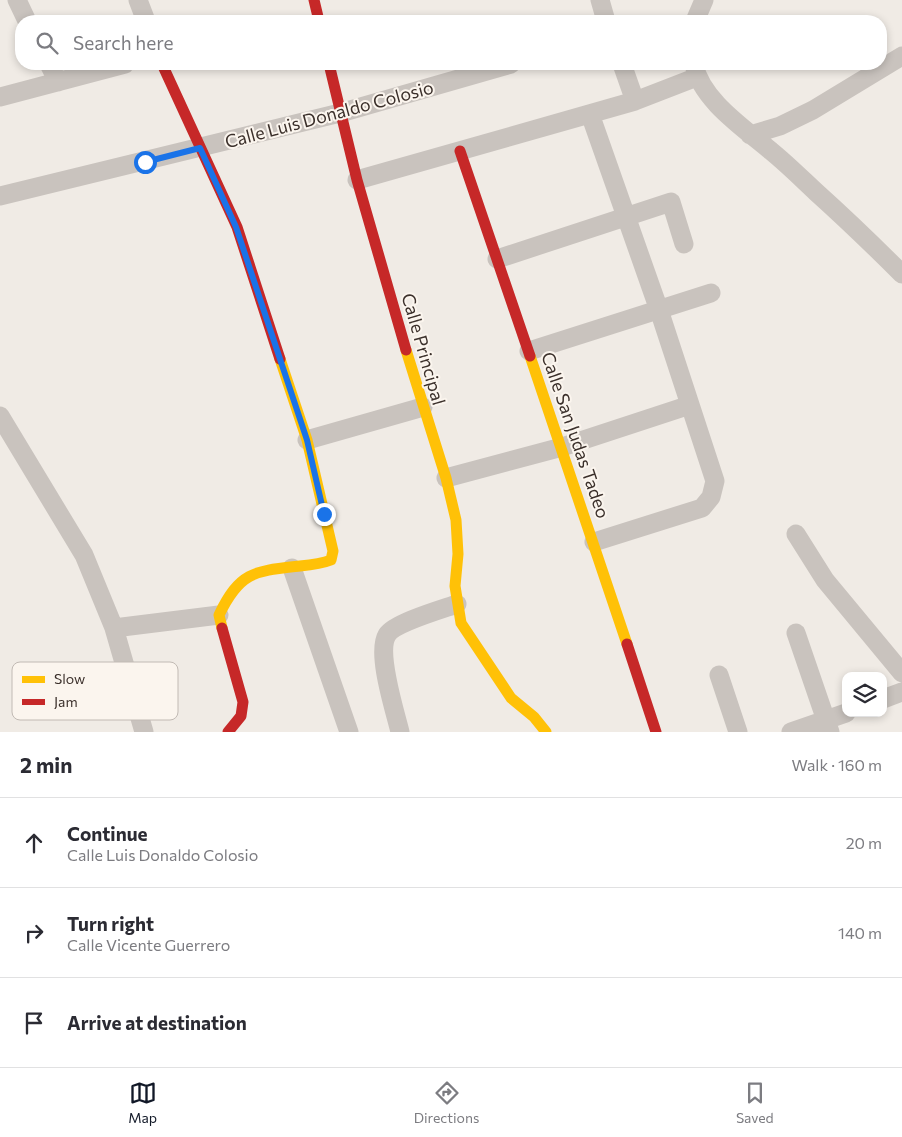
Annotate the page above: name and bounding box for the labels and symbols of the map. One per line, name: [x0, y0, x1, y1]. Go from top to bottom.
street label: Calle Luis Donaldo Colosio: [222, 76, 436, 152]
route start: [134, 151, 157, 174]
street label: Calle Principal: [398, 290, 450, 408]
street label: Calle San Judas Tadeo: [537, 349, 615, 521]
route end: [313, 503, 336, 526]
legend: [12, 662, 178, 720]
text: Slow: [54, 670, 85, 687]
text: Jam: [54, 693, 78, 710]

